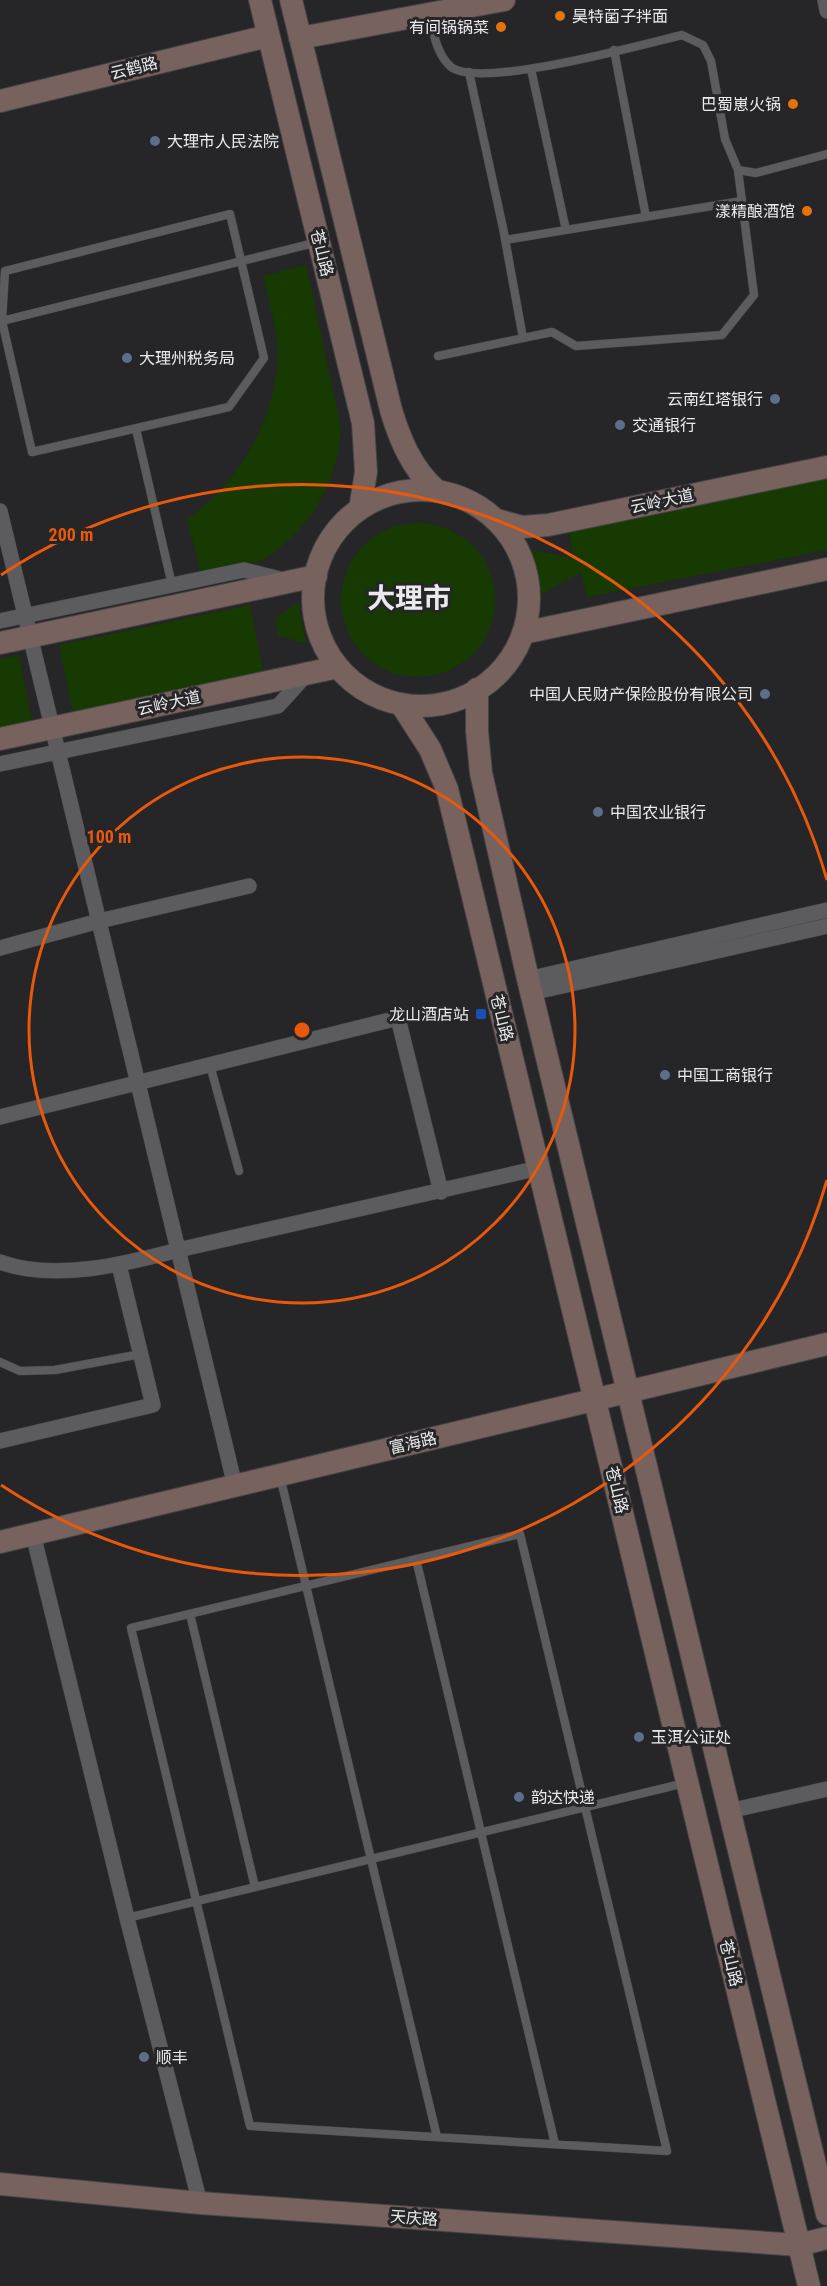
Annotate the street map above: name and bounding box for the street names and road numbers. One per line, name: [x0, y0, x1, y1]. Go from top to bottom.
street label: 云鹤路: [108, 53, 160, 83]
street label: 苍山路: [307, 227, 337, 279]
street label: 云岭大道: [629, 485, 695, 517]
street label: 云岭大道: [136, 687, 202, 719]
street label: 苍山路: [487, 992, 517, 1044]
street label: 富海路: [387, 1428, 439, 1458]
street label: 苍山路: [602, 1464, 632, 1516]
street label: 苍山路: [716, 1937, 746, 1989]
street label: 天庆路: [389, 2207, 439, 2229]

